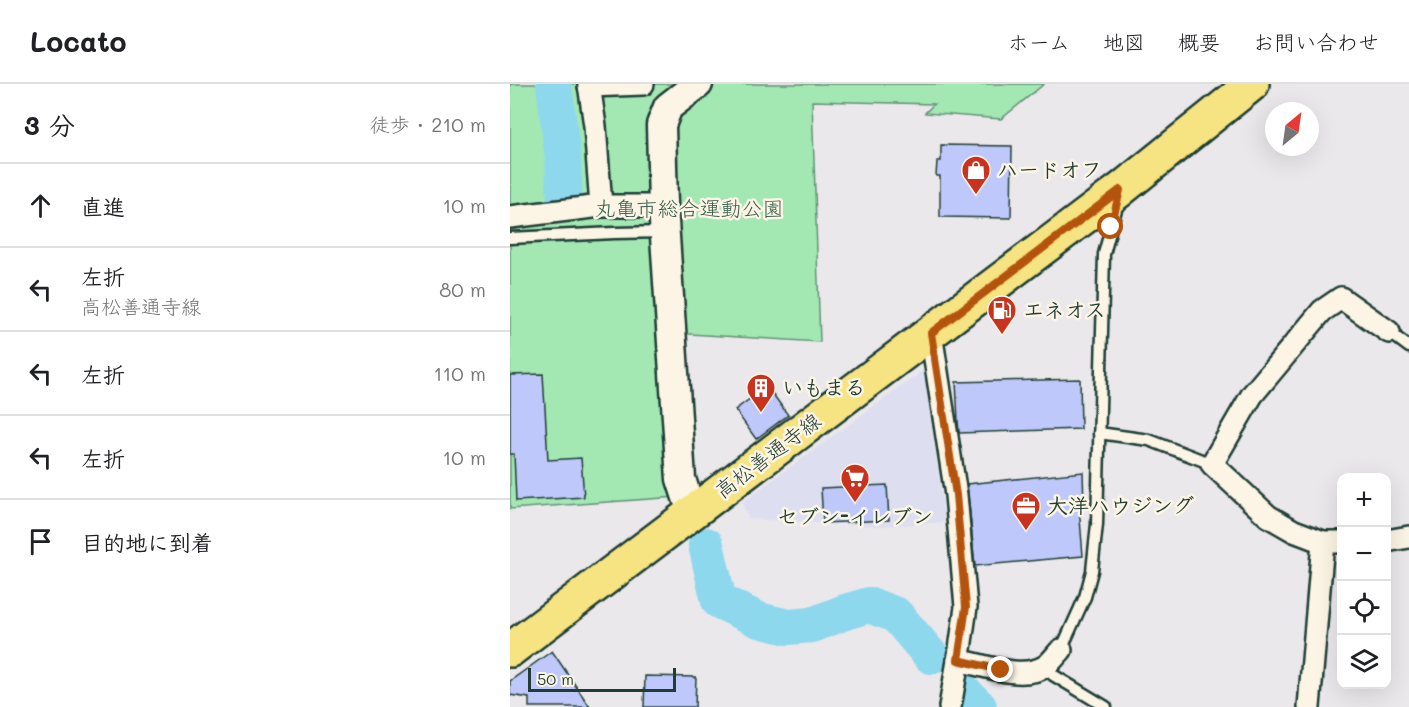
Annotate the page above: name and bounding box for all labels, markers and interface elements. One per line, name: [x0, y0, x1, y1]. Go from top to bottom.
text: Locato: [30, 23, 127, 59]
text: ホーム: [1008, 28, 1070, 55]
text: 地図: [1103, 28, 1145, 55]
text: 概要: [1178, 28, 1220, 55]
text: お問い合わせ: [1253, 28, 1379, 55]
north arrow: [1265, 102, 1319, 156]
text: 3 分: [24, 108, 75, 142]
text: 徒歩 · 210 m: [370, 111, 486, 137]
shop icon: ハードオフ: [960, 154, 992, 196]
place label: ハードオフ: [997, 155, 1102, 182]
icon: ahead: [24, 189, 57, 222]
text: 直進: [81, 192, 125, 221]
text: 10 m: [442, 192, 486, 218]
park label: 丸亀市総合運動公園: [595, 194, 784, 221]
route start: [1097, 213, 1123, 239]
text: 左折: [81, 262, 125, 291]
icon: left: [24, 273, 57, 306]
text: 80 m: [439, 276, 486, 302]
text: 高松善通寺線: [81, 293, 201, 319]
fuel station icon: エネオス: [986, 294, 1018, 336]
place label: エネオス: [1023, 295, 1106, 322]
icon: left: [24, 357, 57, 390]
text: 左折: [81, 360, 125, 389]
text: 110 m: [433, 360, 486, 386]
building icon: いもまる: [745, 372, 777, 414]
place label: いもまる: [782, 373, 866, 400]
street label: 高松善通寺線: [709, 406, 826, 503]
icon: left: [24, 441, 57, 474]
text: 左折: [81, 444, 125, 473]
text: 10 m: [442, 444, 486, 470]
supermarket icon: セブン-イレブン: [839, 462, 871, 504]
map controls: [1337, 473, 1391, 689]
button: +: [1337, 473, 1391, 527]
office icon: 大洋ハウジング: [1010, 490, 1042, 532]
place label: 大洋ハウジング: [1047, 491, 1194, 518]
place label: セブン-イレブン: [777, 502, 933, 529]
icon: arrive: [24, 525, 57, 558]
button: −: [1337, 527, 1391, 581]
text: 目的地に到着: [81, 528, 213, 557]
button: locate: [1337, 581, 1391, 635]
button: layers: [1337, 635, 1391, 689]
route end: [987, 656, 1013, 682]
scale bar: [528, 665, 676, 692]
text: 50 m: [537, 668, 574, 689]

